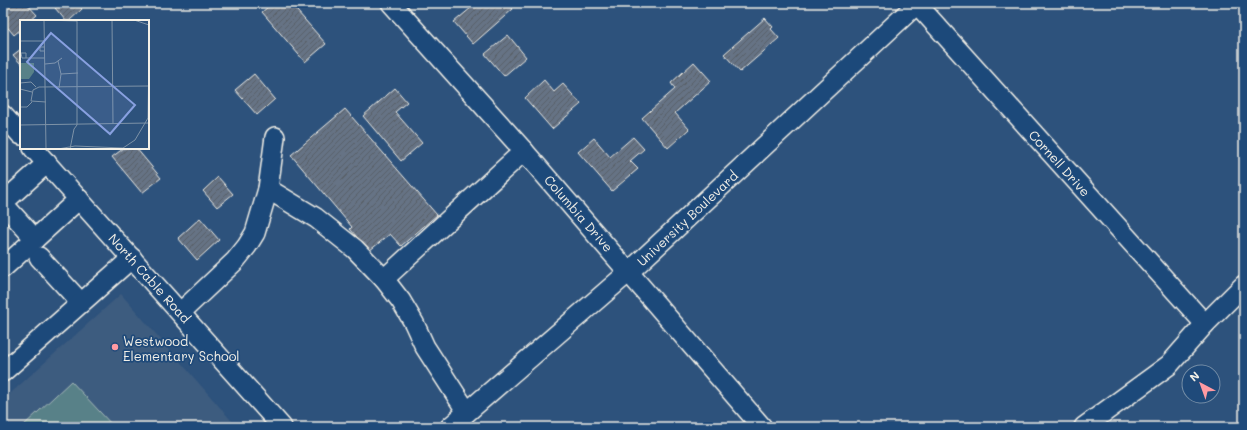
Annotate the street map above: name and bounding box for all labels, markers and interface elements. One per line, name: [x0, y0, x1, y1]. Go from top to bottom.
inset map: [20, 20, 149, 149]
street label: Cornell Drive: [1026, 126, 1094, 200]
street label: University Boulevard: [633, 167, 741, 269]
street label: Columbia Drive: [541, 171, 617, 255]
street label: North Cable Road: [105, 230, 195, 326]
place label: Westwood Elementary School: [123, 332, 240, 364]
marker: Westwood Elementary School: [110, 342, 120, 352]
north arrow: [1181, 364, 1221, 404]
text: N: [1186, 368, 1202, 384]

